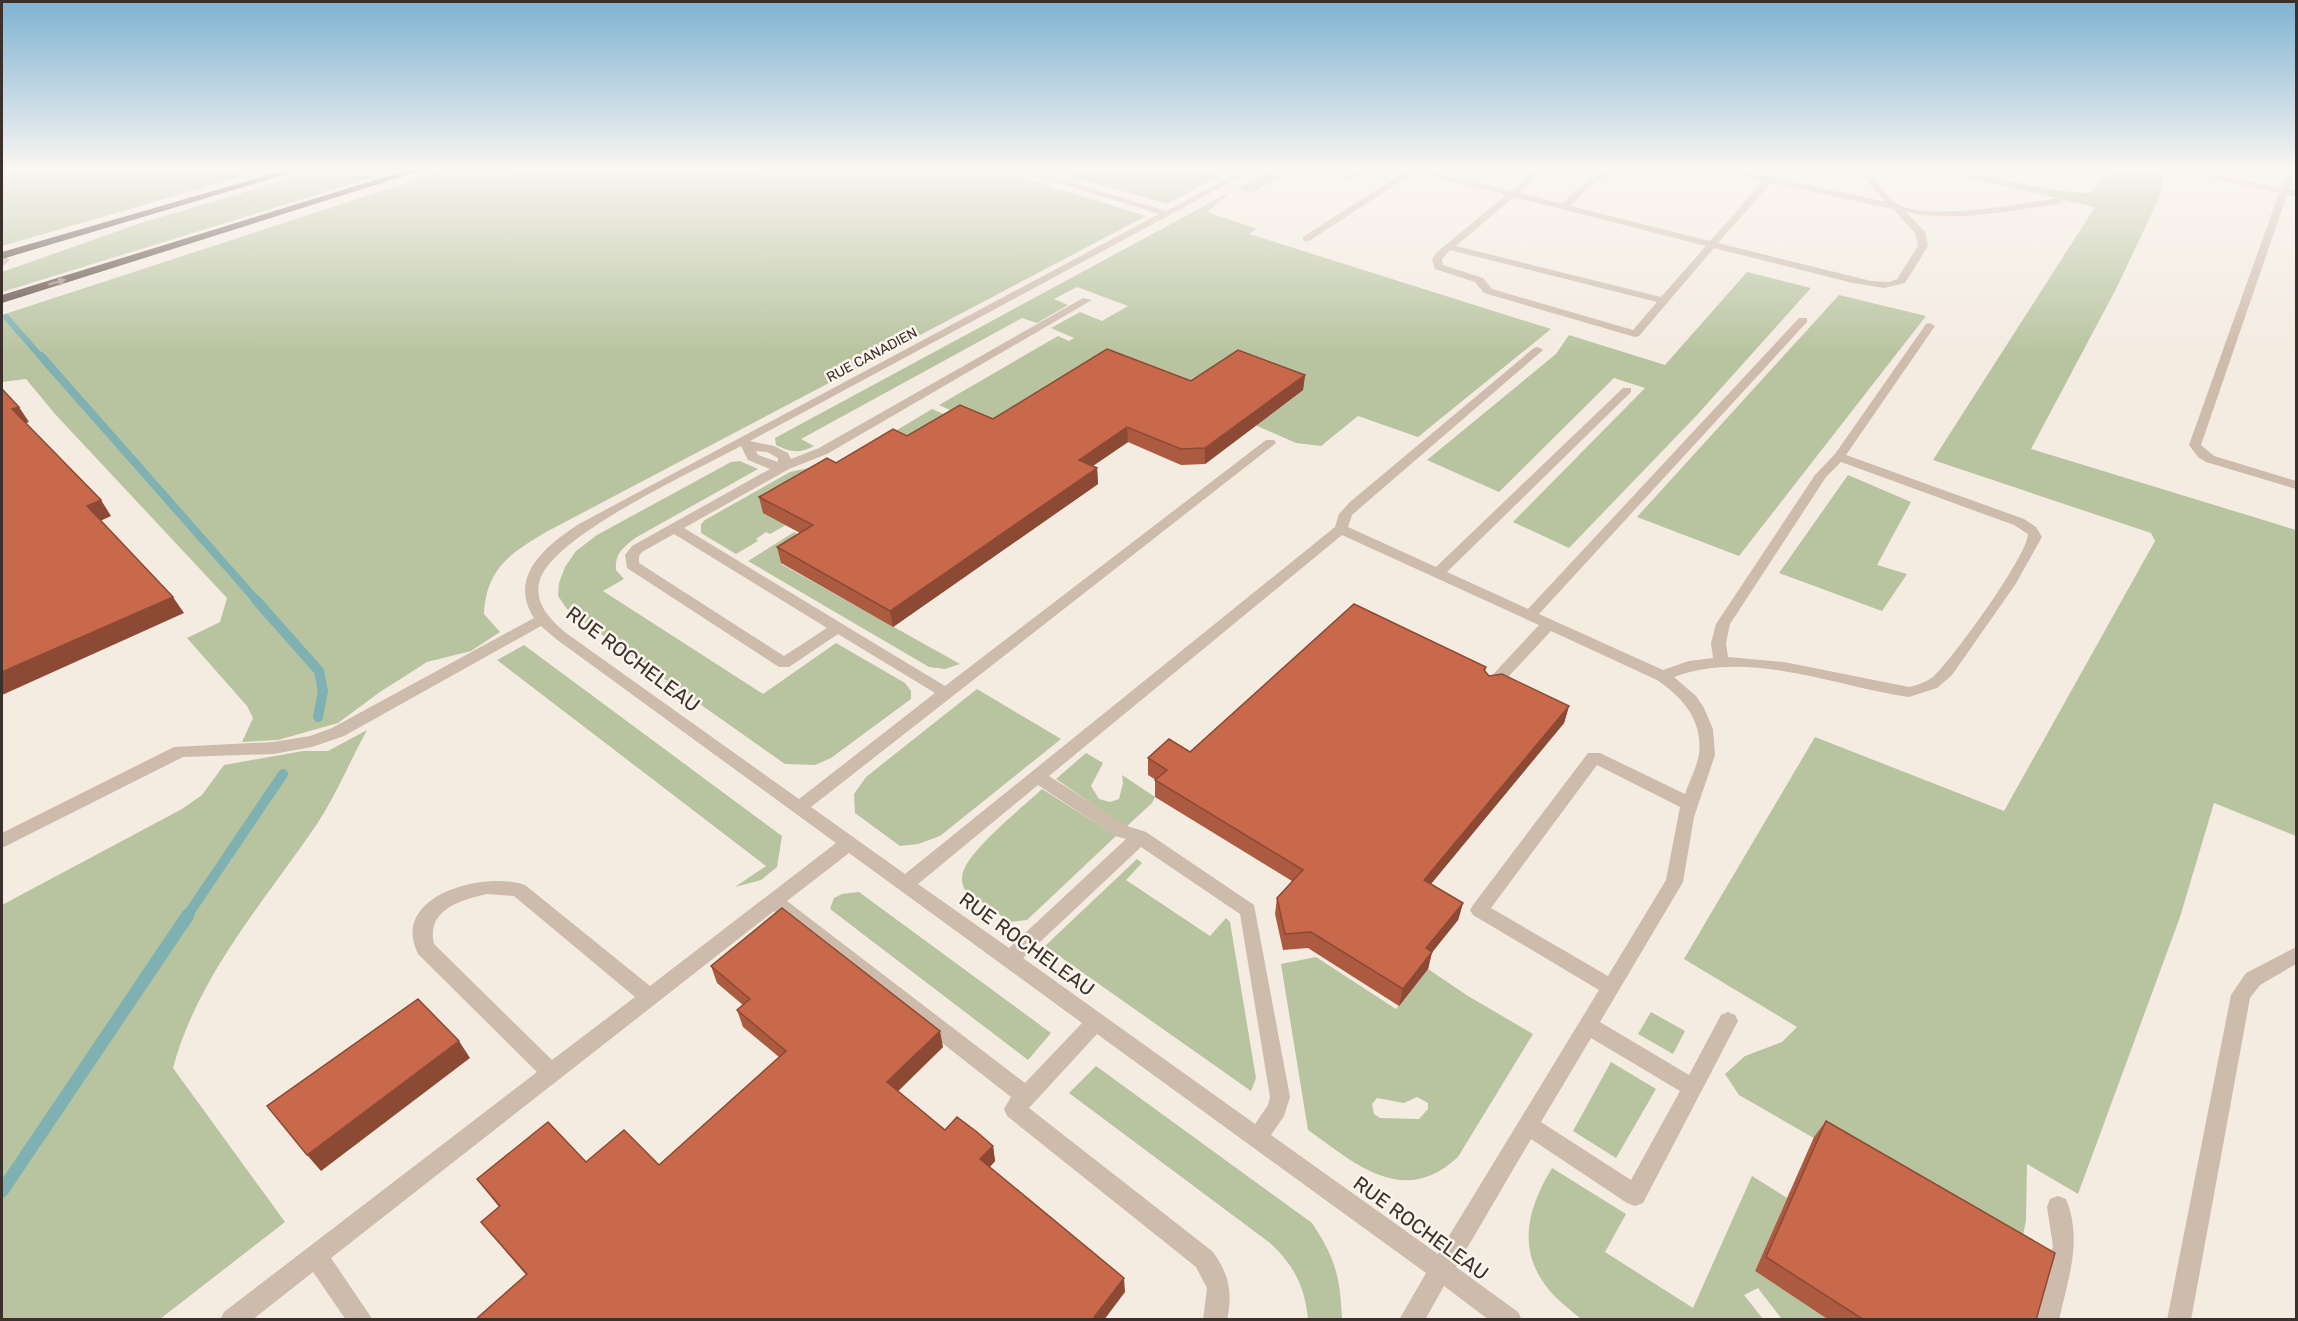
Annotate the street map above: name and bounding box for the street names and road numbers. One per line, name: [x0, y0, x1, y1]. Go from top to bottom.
street label: RUE CANADIEN: [824, 324, 920, 386]
street label: RUE ROCHELEAU: [561, 601, 705, 717]
street label: RUE ROCHELEAU: [955, 887, 1099, 1001]
street label: RUE ROCHELEAU: [1349, 1171, 1493, 1285]

